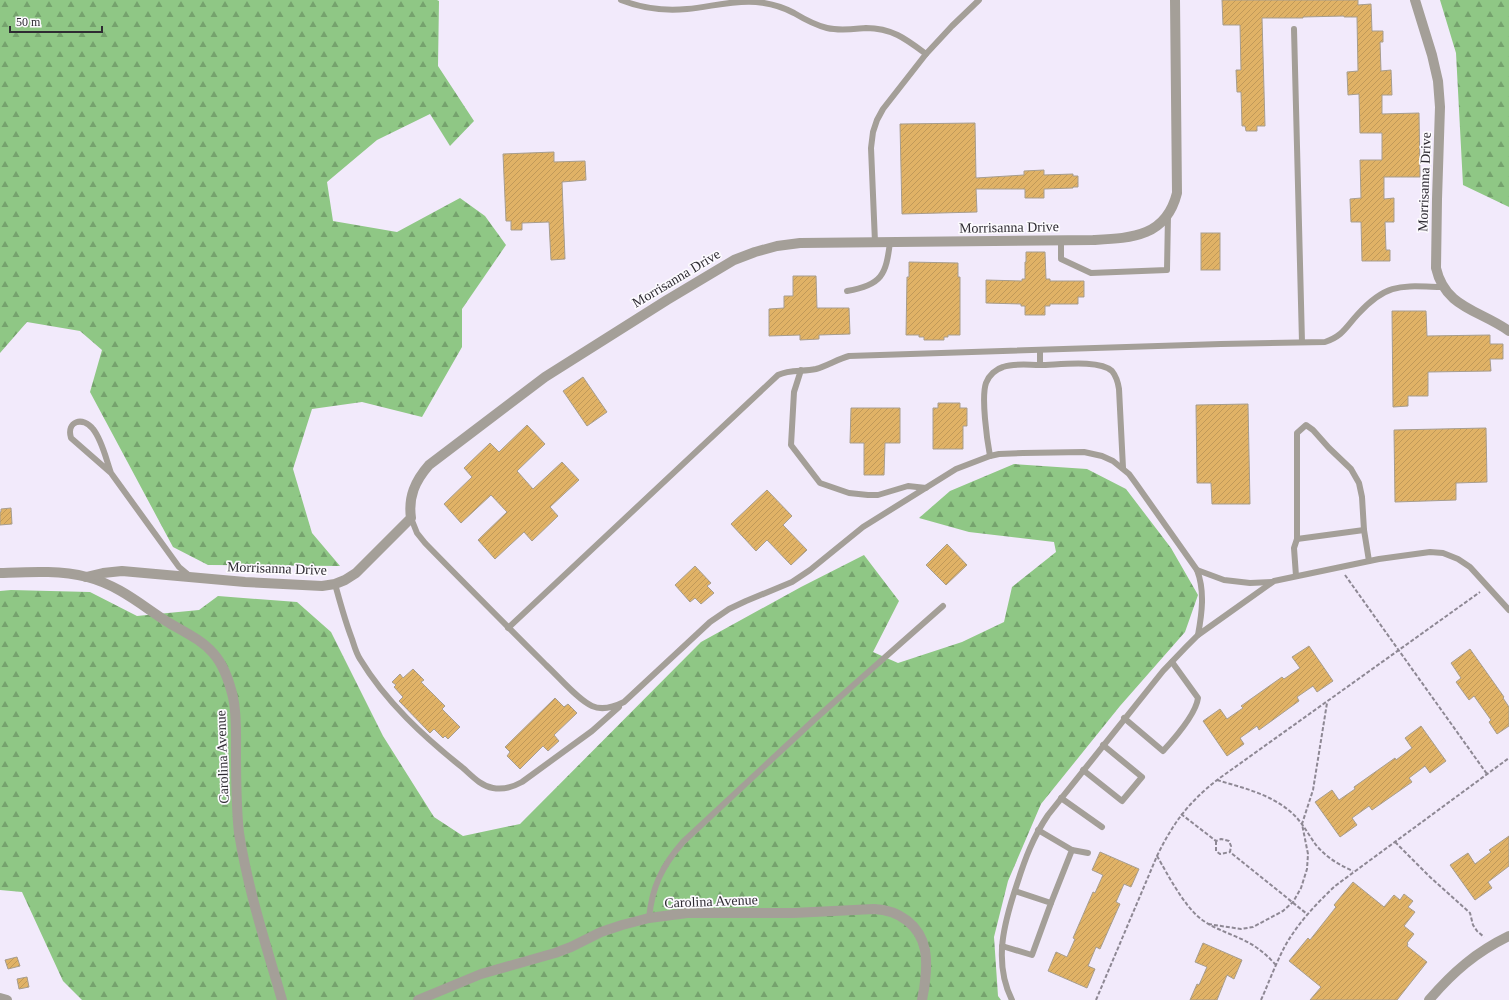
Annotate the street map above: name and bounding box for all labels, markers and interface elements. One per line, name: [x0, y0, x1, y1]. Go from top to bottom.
scale bar: [10, 8, 102, 34]
text: 50 m: [16, 15, 41, 29]
street label: Morrisanna Drive: [1415, 132, 1434, 232]
street label: Morrisanna Drive: [959, 219, 1059, 236]
street label: Morrisanna Drive: [630, 246, 723, 311]
street label: Morrisanna Drive: [227, 559, 327, 578]
street label: Carolina Avenue: [213, 710, 232, 804]
street label: Carolina Avenue: [664, 892, 758, 911]

